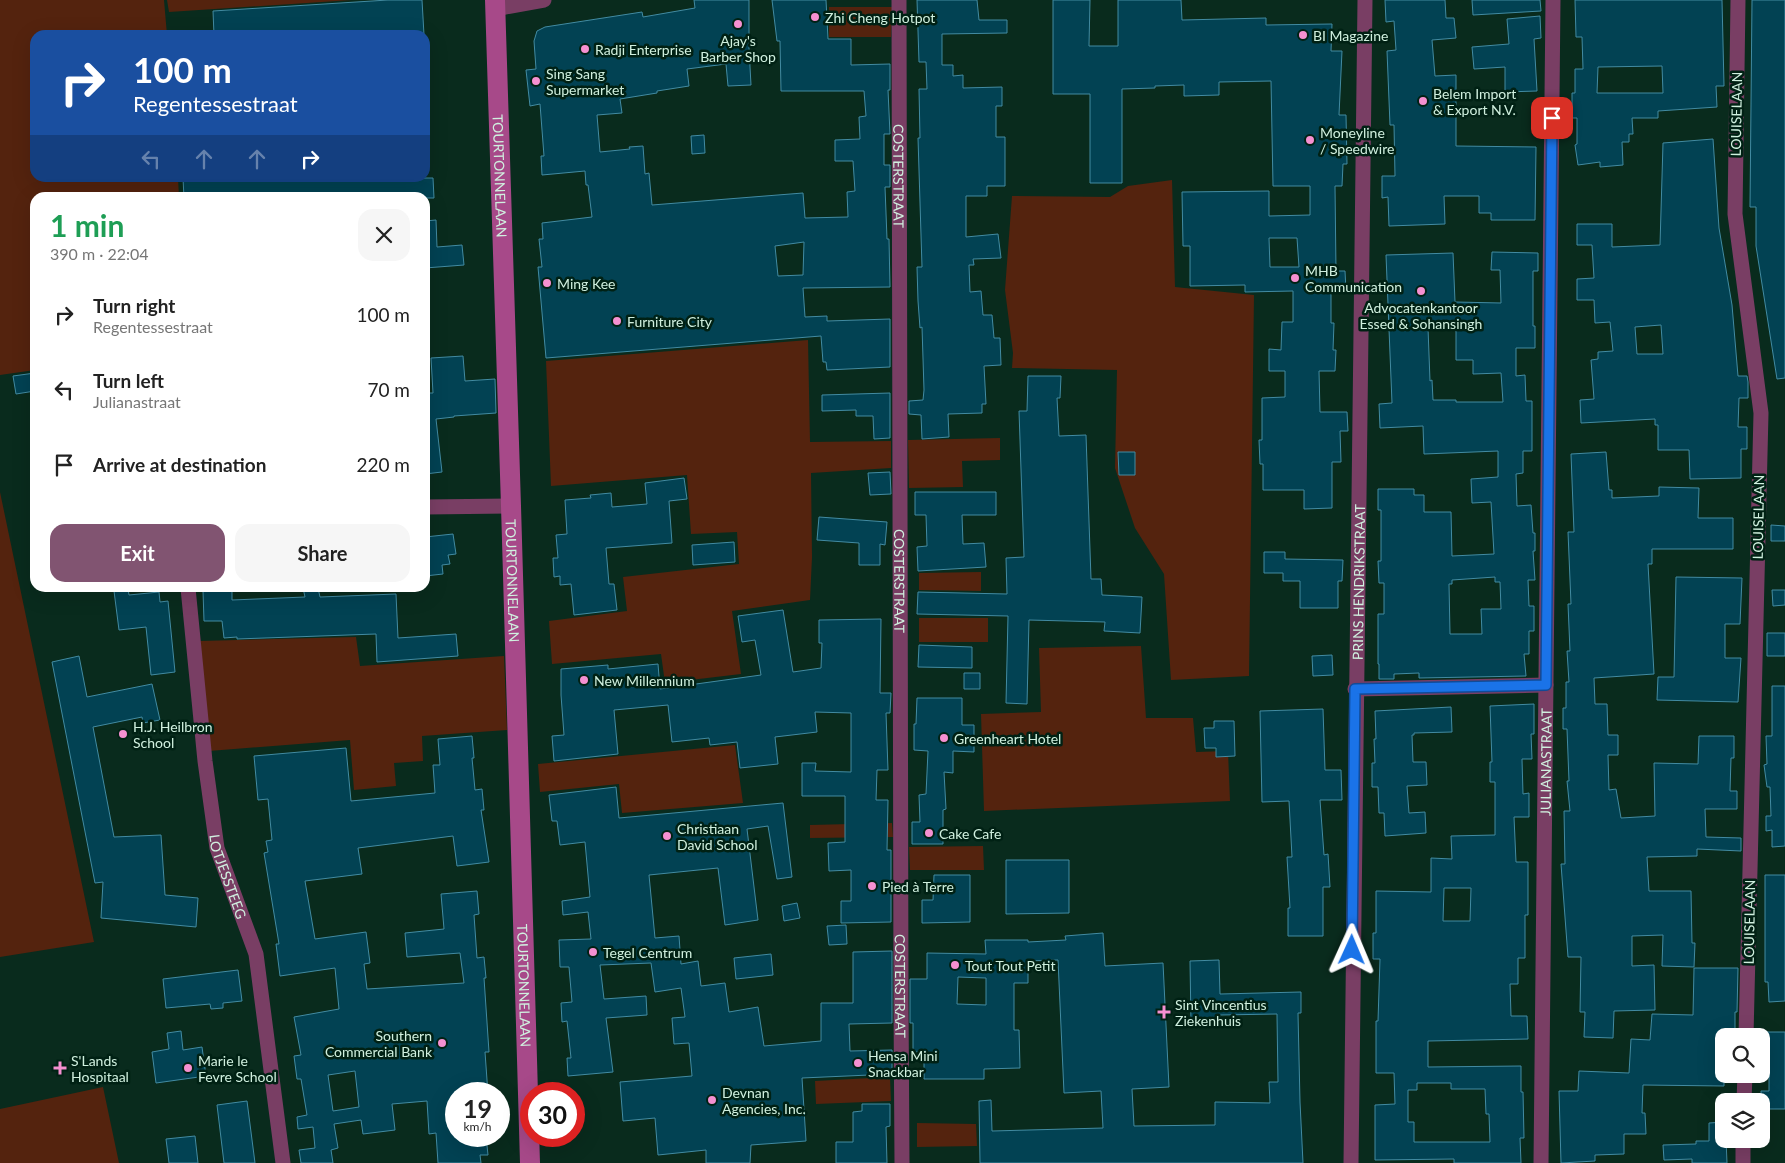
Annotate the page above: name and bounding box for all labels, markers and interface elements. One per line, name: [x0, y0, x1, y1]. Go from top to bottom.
place label: Zhi Cheng Hotpot: [825, 9, 935, 26]
marker: Zhi Cheng Hotpot: [809, 11, 821, 23]
marker: Ajay's Barber Shop: [732, 18, 744, 30]
place label: BI Magazine: [1313, 27, 1388, 44]
marker: BI Magazine: [1297, 29, 1309, 41]
place label: Ajay's Barber Shop: [700, 32, 776, 65]
place label: Radji Enterprise: [595, 41, 692, 58]
marker: Radji Enterprise: [579, 43, 591, 55]
text: 100 m: [133, 48, 232, 90]
icon: right: [50, 50, 115, 115]
place label: Sing Sang Supermarket: [546, 65, 624, 98]
street label: LOUISELAAN: [1727, 72, 1745, 156]
marker: Sing Sang Supermarket: [530, 75, 542, 87]
place label: Belem Import & Export N.V.: [1433, 85, 1516, 118]
text: Regentessestraat: [133, 90, 298, 117]
marker: Belem Import & Export N.V.: [1417, 95, 1429, 107]
pin: [1531, 97, 1573, 139]
icon: arrive: [1538, 104, 1566, 132]
street label: TOURTONNELAAN: [490, 114, 511, 238]
street label: COSTERSTRAAT: [891, 124, 908, 229]
place label: Moneyline / Speedwire: [1320, 124, 1394, 157]
marker: Moneyline / Speedwire: [1304, 134, 1316, 146]
icon: left: [137, 145, 165, 173]
icon: ahead: [190, 145, 218, 173]
icon: ahead: [243, 145, 271, 173]
icon: right: [296, 145, 324, 173]
text: 1 min: [50, 207, 124, 243]
button: close: [358, 209, 410, 261]
text: 390 m · 22:04: [50, 244, 149, 263]
place label: MHB Communication: [1305, 262, 1402, 295]
marker: MHB Communication: [1289, 272, 1301, 284]
place label: Ming Kee: [557, 275, 615, 292]
marker: Ming Kee: [541, 277, 553, 289]
marker: Advocatenkantoor Essed & Sohansingh: [1415, 285, 1427, 297]
text: Turn right: [93, 294, 175, 317]
place label: Advocatenkantoor Essed & Sohansingh: [1360, 299, 1482, 332]
icon: right: [50, 301, 78, 329]
text: 100 m: [356, 303, 410, 326]
place label: Furniture City: [627, 313, 713, 330]
marker: Furniture City: [611, 315, 623, 327]
text: Regentessestraat: [93, 317, 213, 336]
text: Turn left: [93, 369, 164, 392]
icon: left: [50, 376, 78, 404]
text: 70 m: [367, 378, 410, 401]
text: Julianastraat: [93, 392, 181, 411]
icon: arrive: [50, 451, 78, 479]
text: Arrive at destination: [93, 453, 266, 476]
text: 220 m: [356, 453, 410, 476]
street label: LOUISELAAN: [1749, 475, 1767, 559]
street label: PRINS HENDRIKSTRAAT: [1348, 503, 1368, 660]
street label: TOURTONNELAAN: [503, 519, 523, 643]
button: Exit: [50, 524, 225, 582]
button: Share: [235, 524, 410, 582]
street label: COSTERSTRAAT: [892, 529, 909, 634]
place label: New Millennium: [594, 672, 695, 689]
marker: New Millennium: [578, 674, 590, 686]
street label: JULIANASTRAAT: [1536, 707, 1554, 816]
place label: H.J. Heilbron School: [133, 718, 213, 751]
marker: H.J. Heilbron School: [117, 728, 129, 740]
place label: Greenheart Hotel: [954, 730, 1061, 747]
marker: Greenheart Hotel: [938, 732, 950, 744]
place label: Christiaan David School: [677, 820, 758, 853]
place label: Cake Cafe: [939, 825, 1001, 842]
marker: Cake Cafe: [923, 827, 935, 839]
marker: Christiaan David School: [661, 830, 673, 842]
street label: LOTJESSTEEG: [207, 833, 251, 921]
place label: Pied à Terre: [882, 878, 954, 895]
marker: Pied à Terre: [866, 880, 878, 892]
street label: LOUISELAAN: [1740, 880, 1758, 964]
position arrow: [1325, 923, 1377, 975]
street label: TOURTONNELAAN: [515, 924, 535, 1047]
street label: COSTERSTRAAT: [892, 934, 910, 1039]
place label: Tegel Centrum: [603, 944, 692, 961]
marker: Tegel Centrum: [587, 946, 599, 958]
place label: Tout Tout Petit: [965, 957, 1055, 974]
marker: Tout Tout Petit: [949, 959, 961, 971]
place label: Sint Vincentius Ziekenhuis: [1175, 996, 1267, 1029]
marker: Sint Vincentius Ziekenhuis: [1157, 1005, 1171, 1019]
place label: Southern Commercial Bank: [325, 1027, 433, 1060]
map controls: [1715, 1028, 1770, 1148]
button: search: [1715, 1028, 1770, 1083]
marker: Southern Commercial Bank: [436, 1037, 448, 1049]
place label: Hensa Mini Snackbar: [868, 1047, 938, 1080]
place label: S'Lands Hospitaal: [71, 1052, 129, 1085]
place label: Marie le Fevre School: [198, 1052, 277, 1085]
marker: Hensa Mini Snackbar: [852, 1057, 864, 1069]
marker: S'Lands Hospitaal: [53, 1061, 67, 1075]
marker: Marie le Fevre School: [182, 1062, 194, 1074]
speed limit sign: 30: [520, 1082, 585, 1147]
place label: Devnan Agencies, Inc.: [722, 1084, 806, 1117]
text: 19: [463, 1093, 492, 1123]
button: layers: [1715, 1093, 1770, 1148]
marker: Devnan Agencies, Inc.: [706, 1094, 718, 1106]
text: km/h: [463, 1119, 492, 1134]

